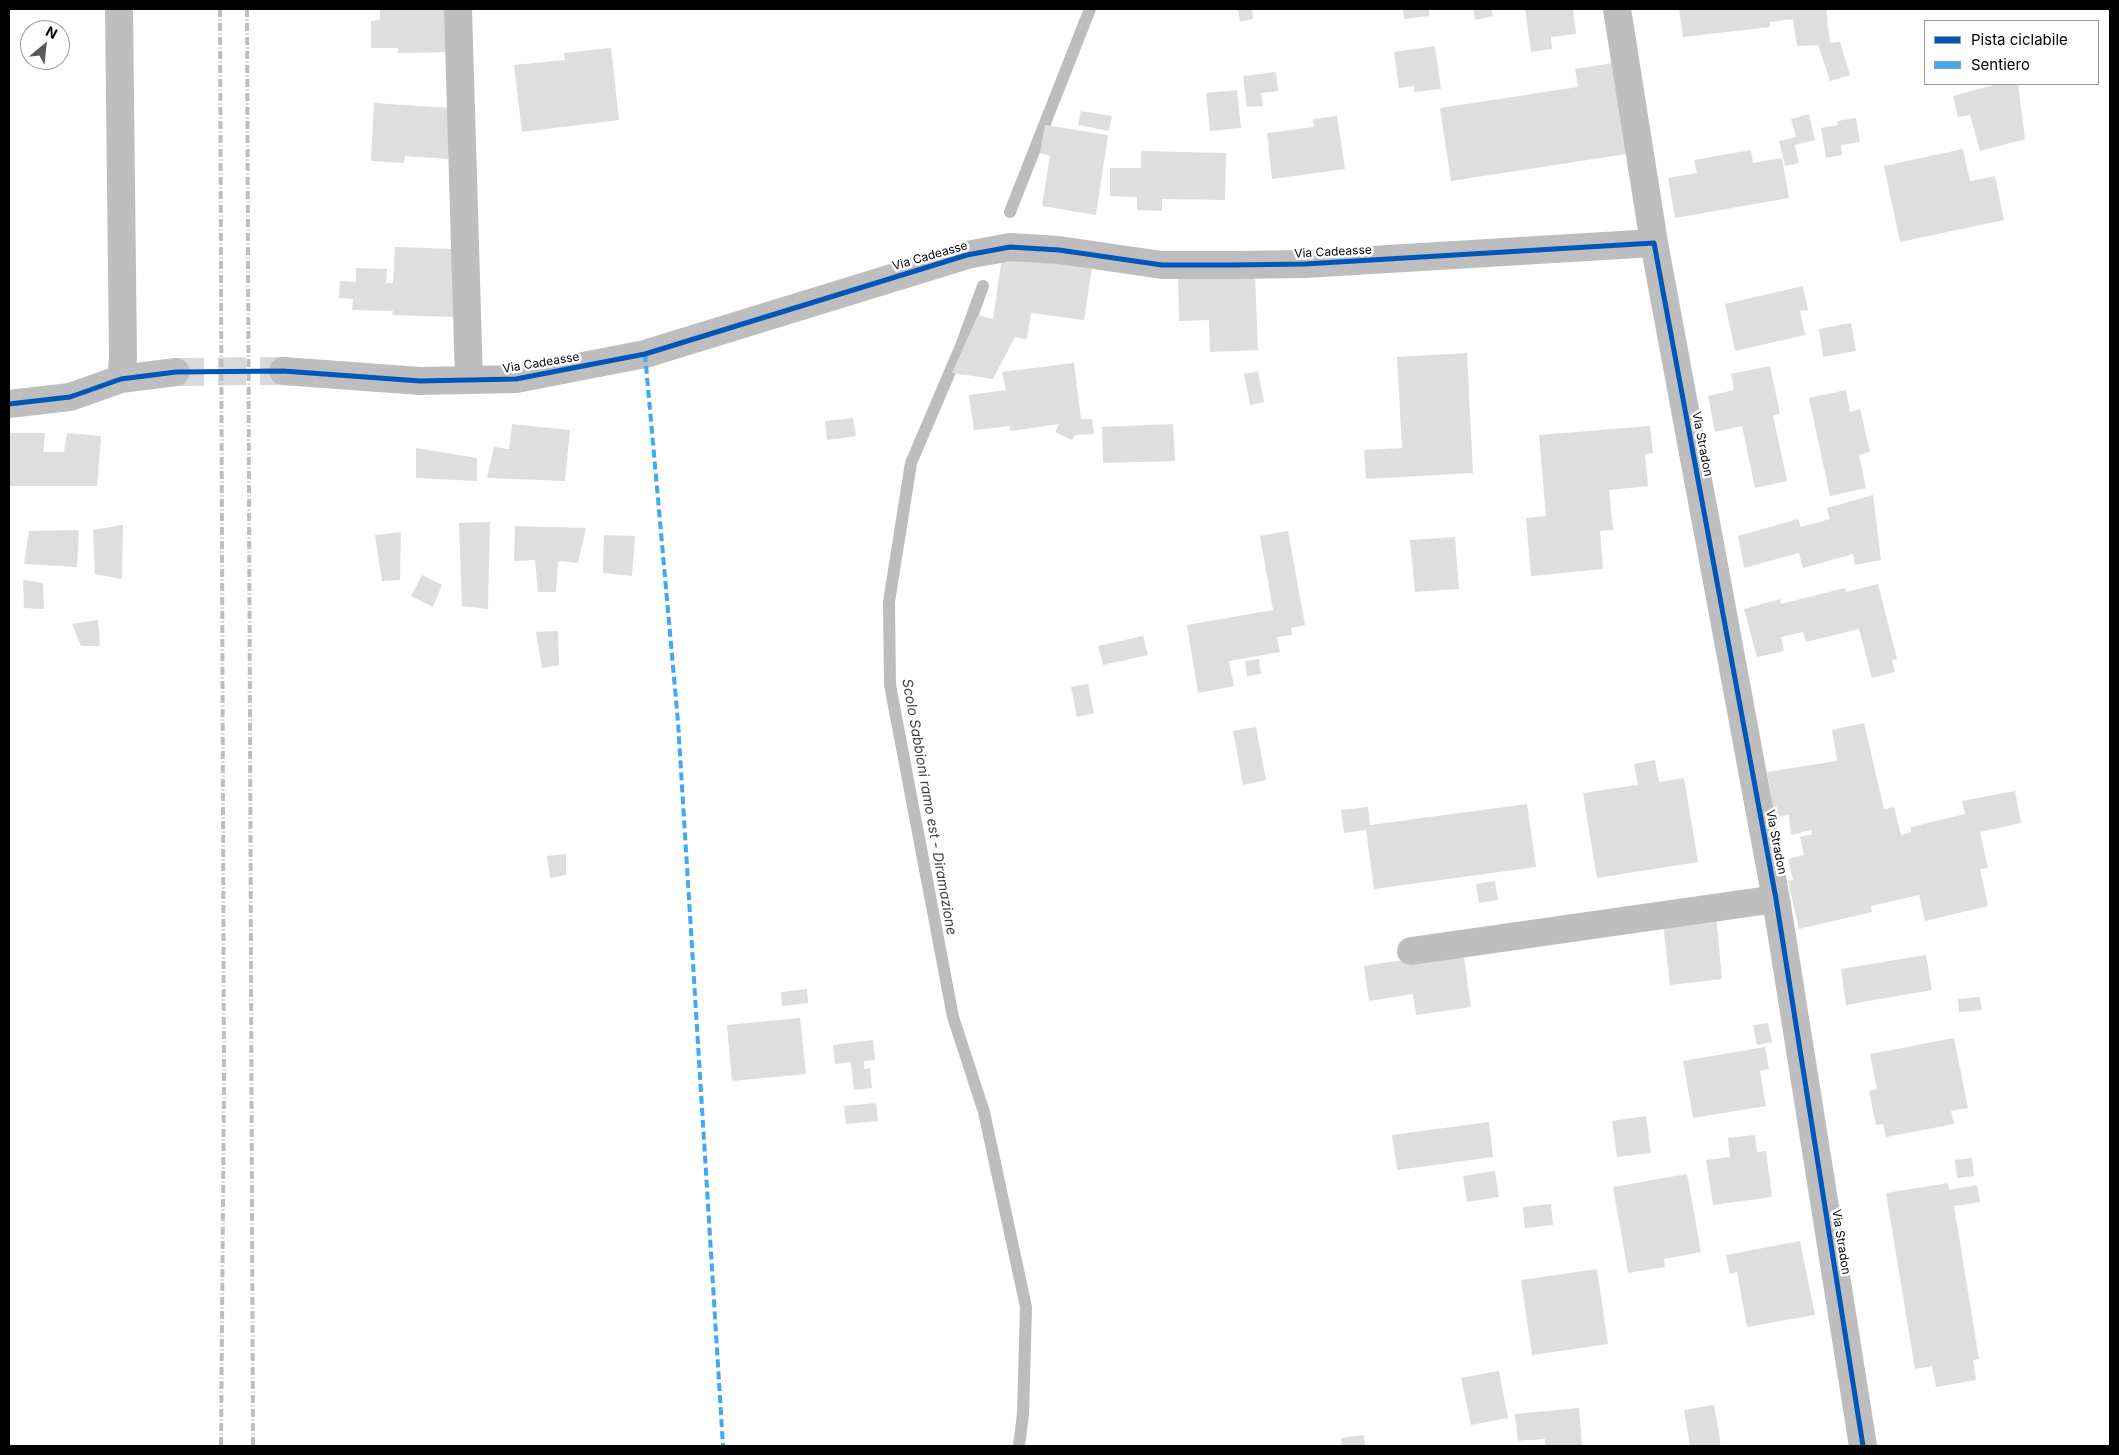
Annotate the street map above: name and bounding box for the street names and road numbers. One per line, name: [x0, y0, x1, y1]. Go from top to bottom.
street label: Via Cadeasse: [891, 238, 969, 274]
street label: Via Cadeasse: [1294, 243, 1372, 261]
street label: Via Cadeasse: [502, 350, 580, 376]
street label: Via Stradon: [1689, 410, 1715, 478]
street label: Via Stradon: [1763, 808, 1789, 876]
street label: Via Stradon: [1829, 1208, 1853, 1276]

